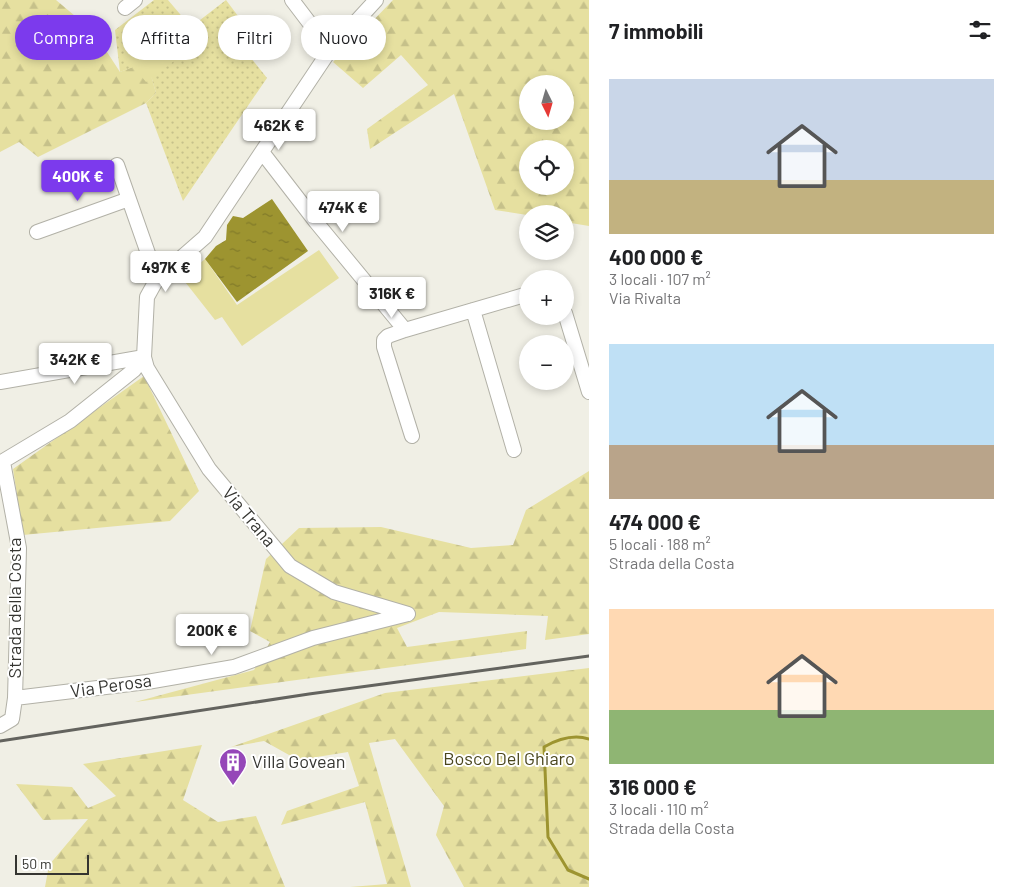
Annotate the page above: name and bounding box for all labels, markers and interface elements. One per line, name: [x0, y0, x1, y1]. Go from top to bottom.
chip: Compra: [15, 15, 112, 60]
chip: Affitta: [122, 15, 208, 60]
chip: Filtri: [218, 15, 291, 60]
chip: Nuovo: [301, 15, 386, 60]
icon: filters: [966, 16, 994, 44]
text: 7 immobili: [609, 18, 703, 43]
north arrow: [519, 75, 574, 130]
map controls: [519, 75, 574, 390]
pin: 462K €: [238, 108, 320, 151]
icon: home: [757, 111, 847, 201]
text: 462K €: [254, 115, 304, 134]
button: locate: [519, 140, 574, 195]
pin: 400K €: [37, 160, 119, 202]
text: 400K €: [52, 166, 104, 185]
pin: 474K €: [302, 190, 384, 233]
text: 474K €: [318, 197, 368, 216]
button: layers: [519, 205, 574, 260]
text: 400 000 €: [609, 244, 703, 269]
pin: 497K €: [125, 250, 207, 293]
text: 497K €: [141, 257, 191, 276]
text: 3 locali · 107 m²: [609, 269, 711, 288]
button: +: [519, 270, 574, 325]
pin: 316K €: [351, 276, 433, 319]
text: 316K €: [369, 283, 415, 302]
text: Via Rivalta: [609, 288, 681, 307]
button: −: [519, 335, 574, 390]
pin: 342K €: [34, 342, 116, 385]
text: 342K €: [50, 349, 100, 368]
icon: home: [757, 376, 847, 466]
street label: Via Trana: [218, 482, 281, 551]
text: 474 000 €: [609, 509, 701, 534]
text: 5 locali · 188 m²: [609, 534, 711, 553]
street label: Strada della Costa: [3, 537, 25, 679]
text: Strada della Costa: [609, 553, 734, 572]
pin: 200K €: [171, 614, 253, 656]
text: 200K €: [187, 620, 237, 639]
icon: home: [757, 641, 847, 731]
street label: Via Perosa: [69, 668, 153, 702]
building icon: Villa Govean: [218, 747, 248, 786]
park label: Bosco Del Ghiaro: [443, 747, 575, 769]
place label: Villa Govean: [252, 750, 345, 772]
text: 316 000 €: [609, 774, 697, 799]
text: 3 locali · 110 m²: [609, 799, 709, 818]
text: Strada della Costa: [609, 818, 734, 837]
scale bar: [15, 852, 89, 875]
text: 50 m: [22, 855, 51, 872]

